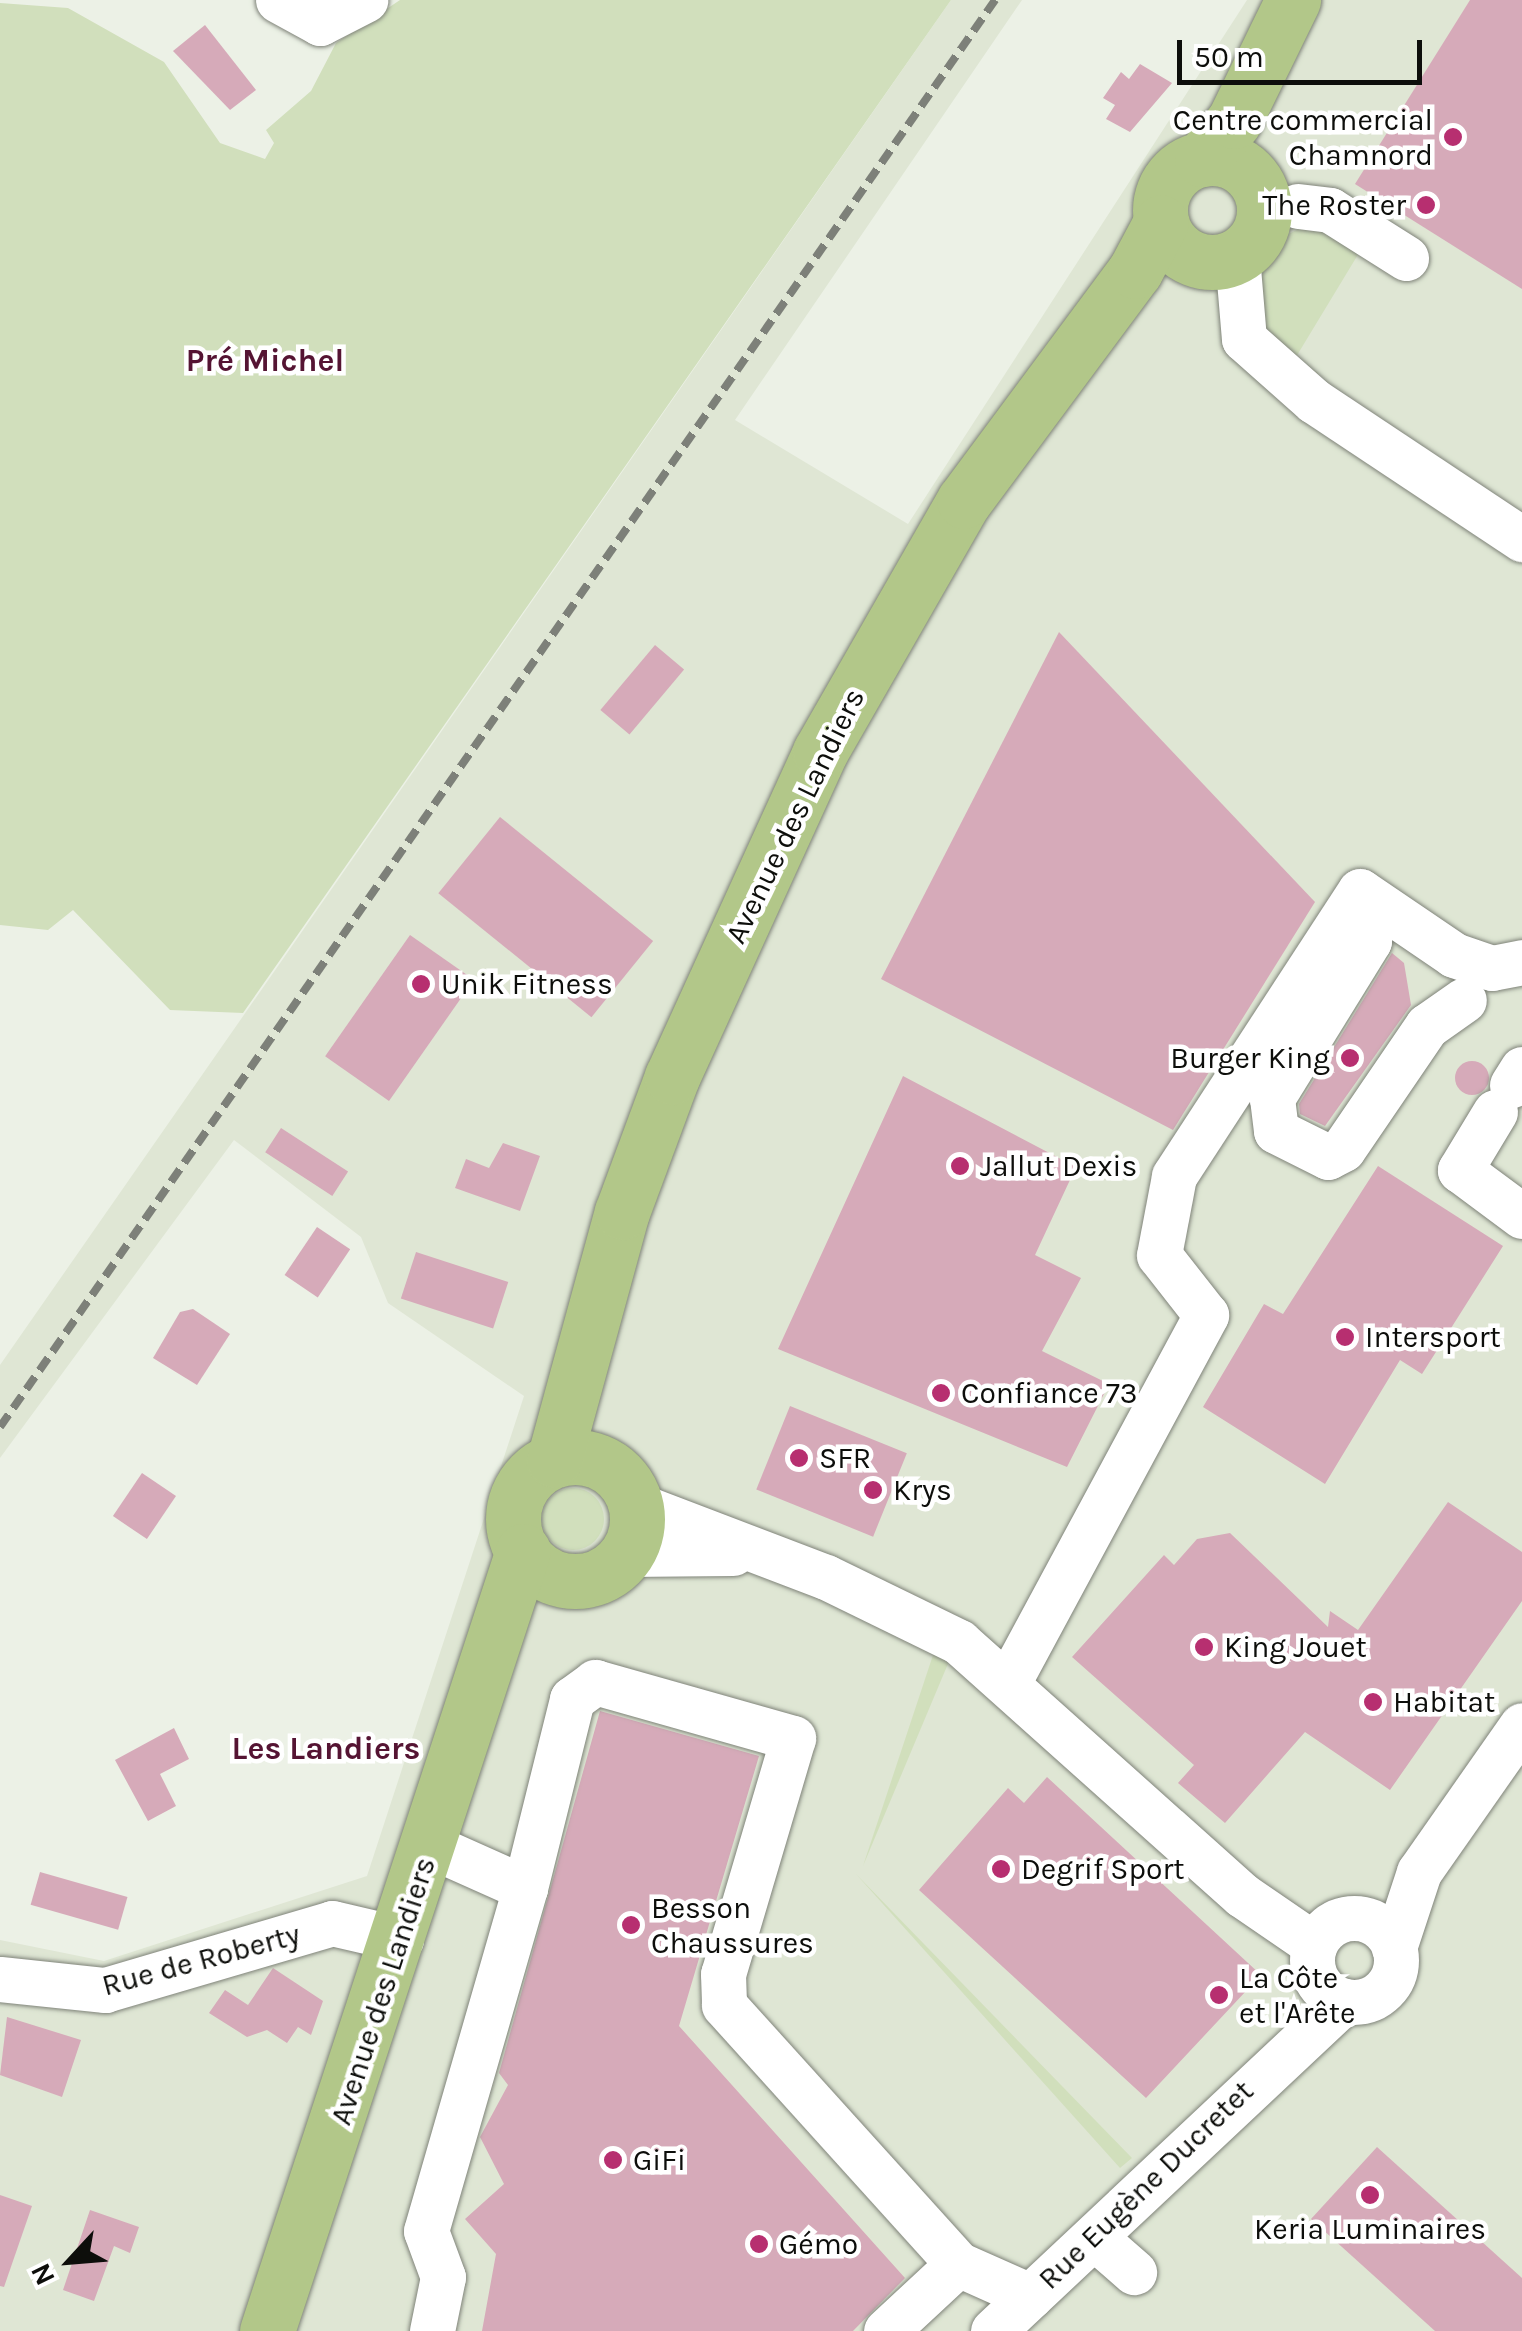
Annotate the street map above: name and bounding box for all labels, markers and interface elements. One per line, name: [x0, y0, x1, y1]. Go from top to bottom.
scale bar: [1182, 20, 1427, 82]
text: 50 m: [1194, 39, 1264, 75]
place label: Centre commercial Chamnord: [1173, 102, 1433, 172]
marker: Centre commercial Chamnord: [1442, 126, 1464, 148]
place label: The Roster: [1262, 187, 1406, 223]
marker: The Roster: [1415, 194, 1437, 216]
district label: Pré Michel: [186, 342, 344, 380]
street label: Avenue des Landiers: [718, 683, 872, 949]
place label: Unik Fitness: [441, 966, 613, 1002]
marker: Unik Fitness: [410, 973, 432, 995]
place label: Burger King: [1170, 1040, 1330, 1076]
marker: Burger King: [1339, 1047, 1361, 1069]
place label: Jallut Dexis: [980, 1148, 1137, 1184]
marker: Jallut Dexis: [949, 1155, 971, 1177]
place label: Intersport: [1365, 1319, 1501, 1355]
marker: Intersport: [1334, 1326, 1356, 1348]
place label: Confiance 73: [961, 1375, 1138, 1411]
marker: Confiance 73: [930, 1382, 952, 1404]
place label: SFR: [819, 1440, 871, 1476]
marker: SFR: [788, 1447, 810, 1469]
place label: Krys: [893, 1472, 952, 1508]
marker: Krys: [862, 1479, 884, 1501]
place label: King Jouet: [1224, 1629, 1367, 1665]
marker: King Jouet: [1193, 1636, 1215, 1658]
place label: Habitat: [1393, 1684, 1495, 1720]
marker: Habitat: [1362, 1691, 1384, 1713]
district label: Les Landiers: [232, 1730, 420, 1768]
place label: Degrif Sport: [1021, 1851, 1185, 1887]
street label: Avenue des Landiers: [323, 1853, 443, 2129]
marker: Degrif Sport: [990, 1858, 1012, 1880]
place label: Besson Chaussures: [651, 1890, 814, 1960]
marker: Besson Chaussures: [620, 1914, 642, 1936]
street label: Rue de Roberty: [98, 1916, 304, 2004]
place label: La Côte et l'Arête: [1239, 1960, 1355, 2030]
marker: La Côte et l'Arête: [1208, 1984, 1230, 2006]
street label: Rue Eugène Ducretet: [1031, 2073, 1261, 2297]
place label: GiFi: [633, 2142, 686, 2178]
marker: GiFi: [602, 2149, 624, 2171]
marker: Keria Luminaires: [1359, 2184, 1381, 2206]
north arrow: [20, 2211, 120, 2311]
place label: Keria Luminaires: [1254, 2211, 1486, 2247]
place label: Gémo: [779, 2226, 858, 2262]
marker: Gémo: [748, 2233, 770, 2255]
text: N: [23, 2258, 62, 2291]

